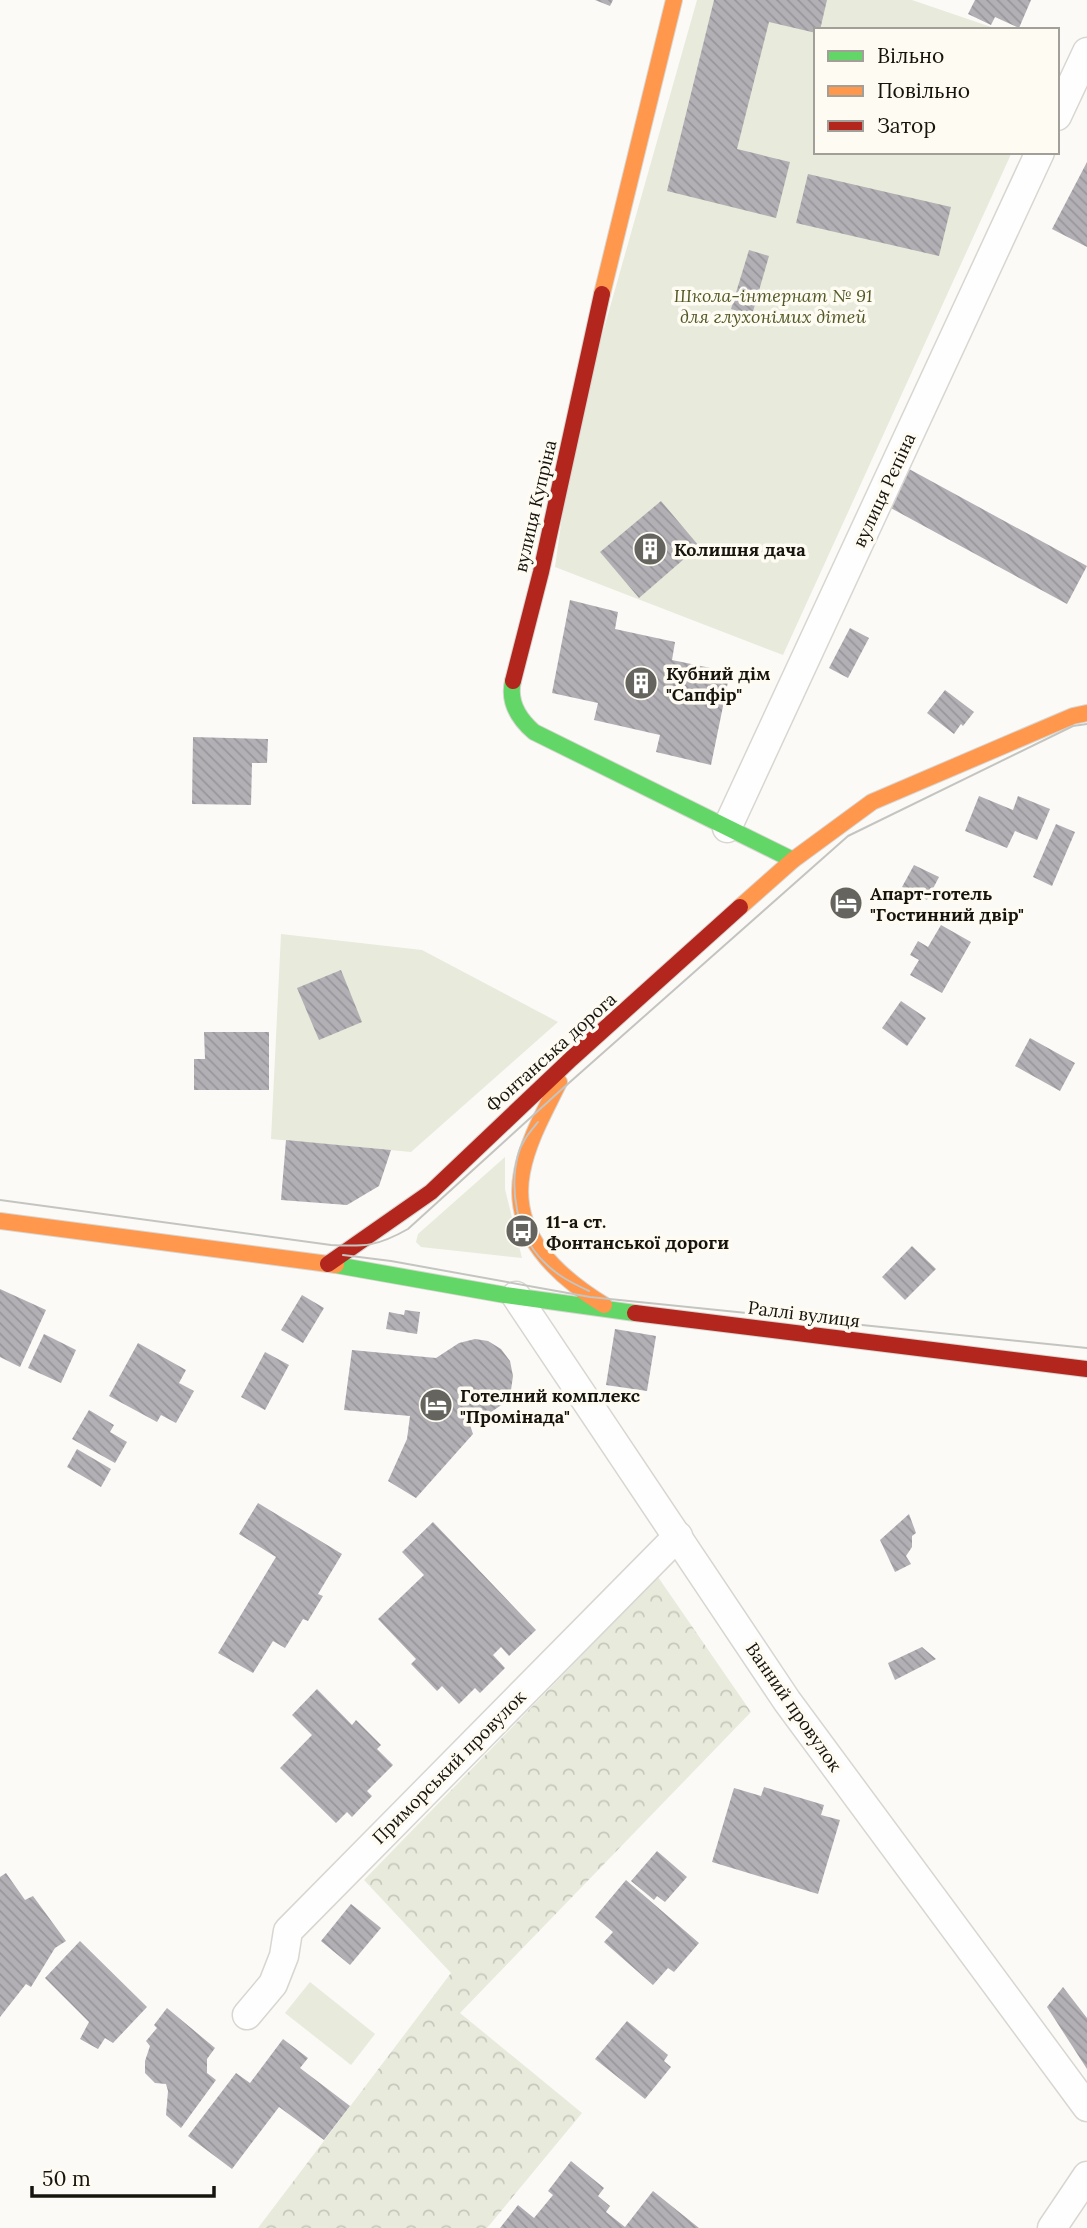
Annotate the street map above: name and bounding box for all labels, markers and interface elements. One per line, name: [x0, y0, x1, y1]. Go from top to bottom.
legend: [814, 28, 1059, 154]
text: Вільно: [877, 42, 944, 69]
text: Повільно: [877, 77, 970, 104]
text: Затор: [877, 112, 936, 139]
park label: Школа-інтернат № 91 для глухонімих дітей: [674, 284, 872, 328]
street label: вулиця Рєпіна: [847, 429, 921, 551]
street label: вулиця Купріна: [509, 438, 561, 574]
building icon: Колишня дача: [631, 530, 669, 568]
place label: Колишня дача: [674, 538, 806, 561]
place label: Кубний дім "Сапфір": [666, 662, 770, 706]
building icon: Кубний дім "Сапфір": [622, 664, 660, 702]
place label: Апарт-готель "Гостинний двір": [870, 882, 1024, 926]
hotel icon: Апарт-готель "Гостинний двір": [827, 884, 865, 922]
street label: Фонтанська дорога: [481, 987, 621, 1117]
place label: 11-а ст. Фонтанської дороги: [546, 1210, 729, 1254]
bus stop icon: 11-а ст. Фонтанської дороги: [503, 1212, 541, 1250]
street label: Раллі вулиця: [747, 1296, 861, 1332]
place label: Готелний комплекс "Промінада": [460, 1384, 641, 1428]
hotel icon: Готелний комплекс "Промінада": [417, 1386, 455, 1424]
street label: Ванний провулок: [741, 1638, 847, 1776]
street label: Приморський провулок: [367, 1685, 531, 1849]
scale bar: [32, 2154, 214, 2198]
text: 50 m: [42, 2165, 91, 2192]

